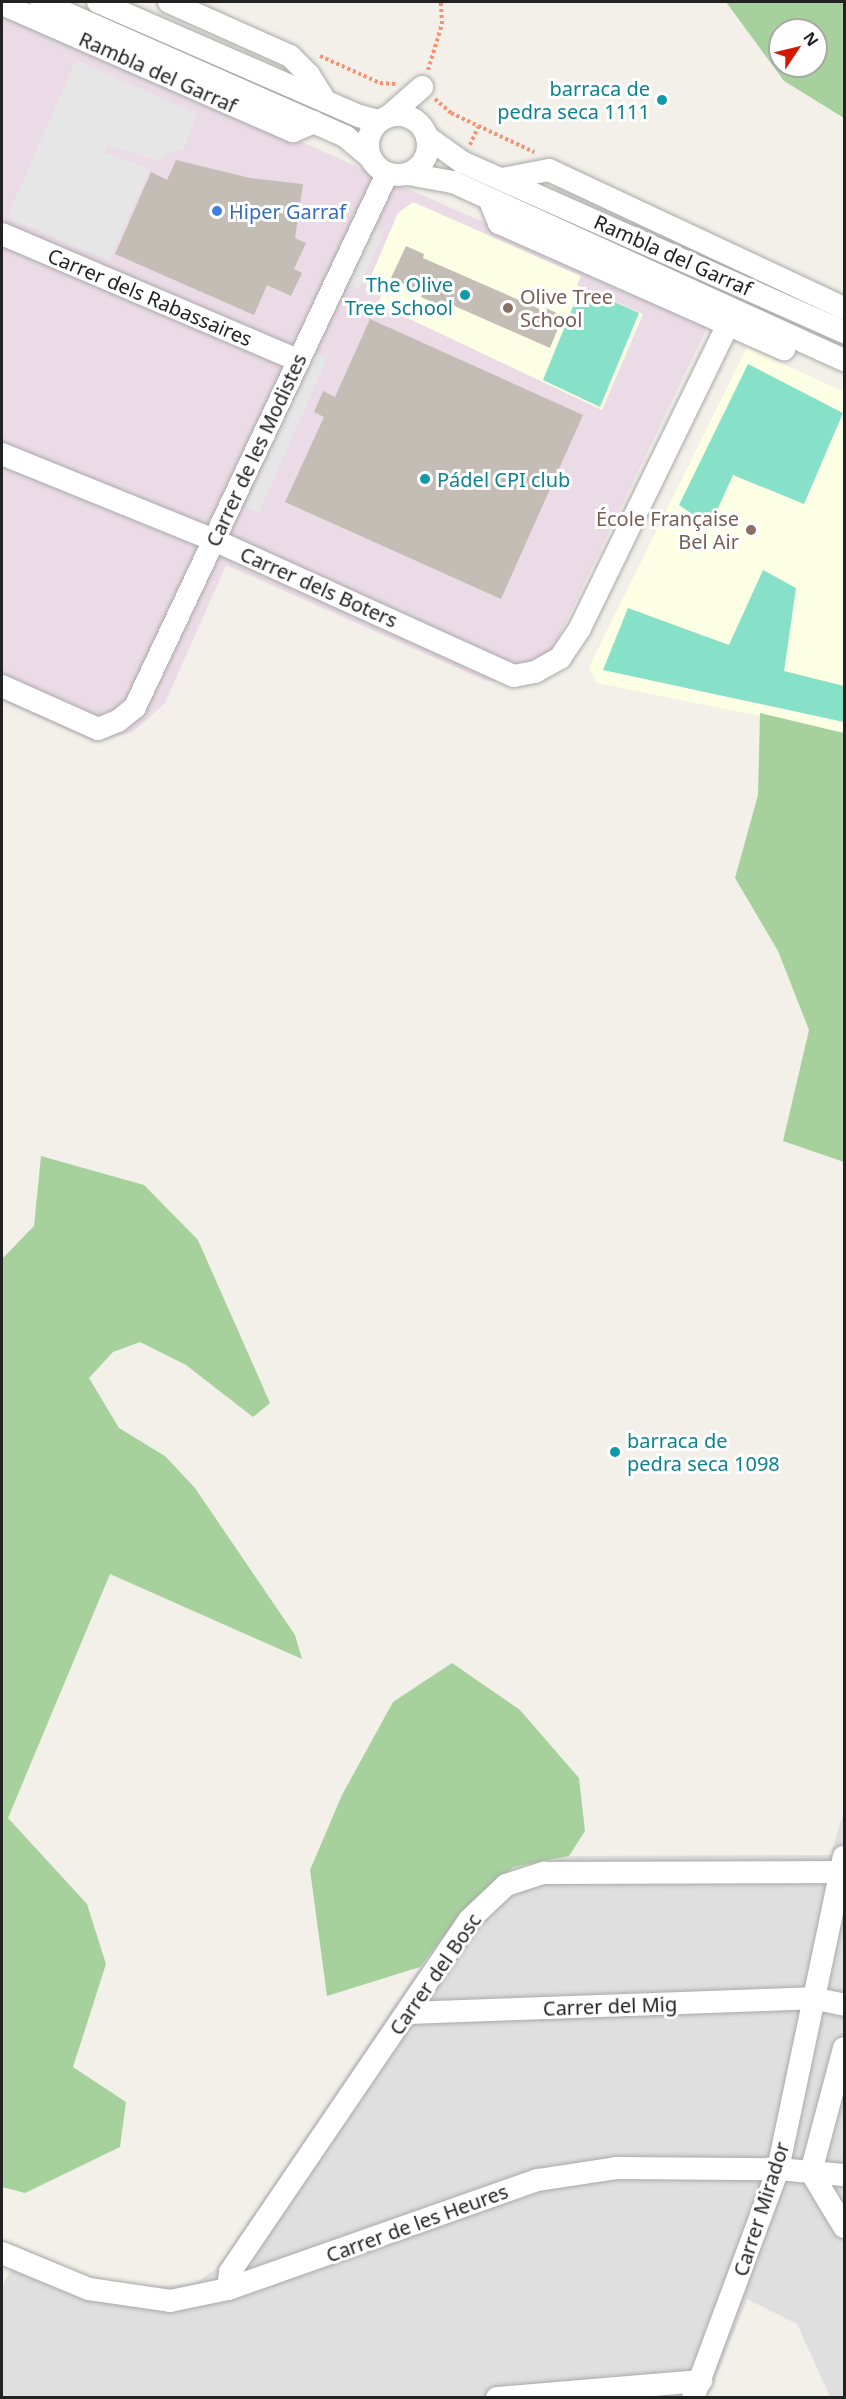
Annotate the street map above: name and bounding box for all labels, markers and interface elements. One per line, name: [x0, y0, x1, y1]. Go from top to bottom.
north arrow: [768, 18, 828, 78]
street label: Rambla del Garraf: [75, 26, 241, 118]
text: N: [798, 27, 824, 50]
place label: barraca de pedra seca 1111: [497, 77, 650, 124]
marker: barraca de pedra seca 1111: [655, 93, 669, 107]
place label: Hiper Garraf: [229, 199, 346, 223]
marker: Hiper Garraf: [210, 204, 224, 218]
street label: Rambla del Garraf: [590, 209, 756, 301]
street label: Carrer dels Rabassaires: [44, 243, 256, 351]
place label: The Olive Tree School: [345, 272, 453, 319]
place label: Olive Tree School: [520, 284, 613, 331]
marker: The Olive Tree School: [458, 288, 472, 302]
marker: Olive Tree School: [501, 301, 515, 315]
street label: Carrer de les Modistes: [201, 350, 311, 550]
place label: Pádel CPI club: [437, 467, 570, 491]
marker: Pádel CPI club: [418, 472, 432, 486]
place label: École Française Bel Air: [596, 506, 739, 553]
marker: École Française Bel Air: [744, 523, 758, 537]
street label: Carrer dels Boters: [237, 542, 401, 632]
place label: barraca de pedra seca 1098: [627, 1428, 780, 1475]
marker: barraca de pedra seca 1098: [608, 1445, 622, 1459]
street label: Carrer del Bosc: [384, 1909, 486, 2039]
street label: Carrer del Mig: [542, 1992, 678, 2020]
street label: Carrer Mirador: [728, 2139, 794, 2279]
street label: Carrer de les Heures: [323, 2179, 511, 2267]

